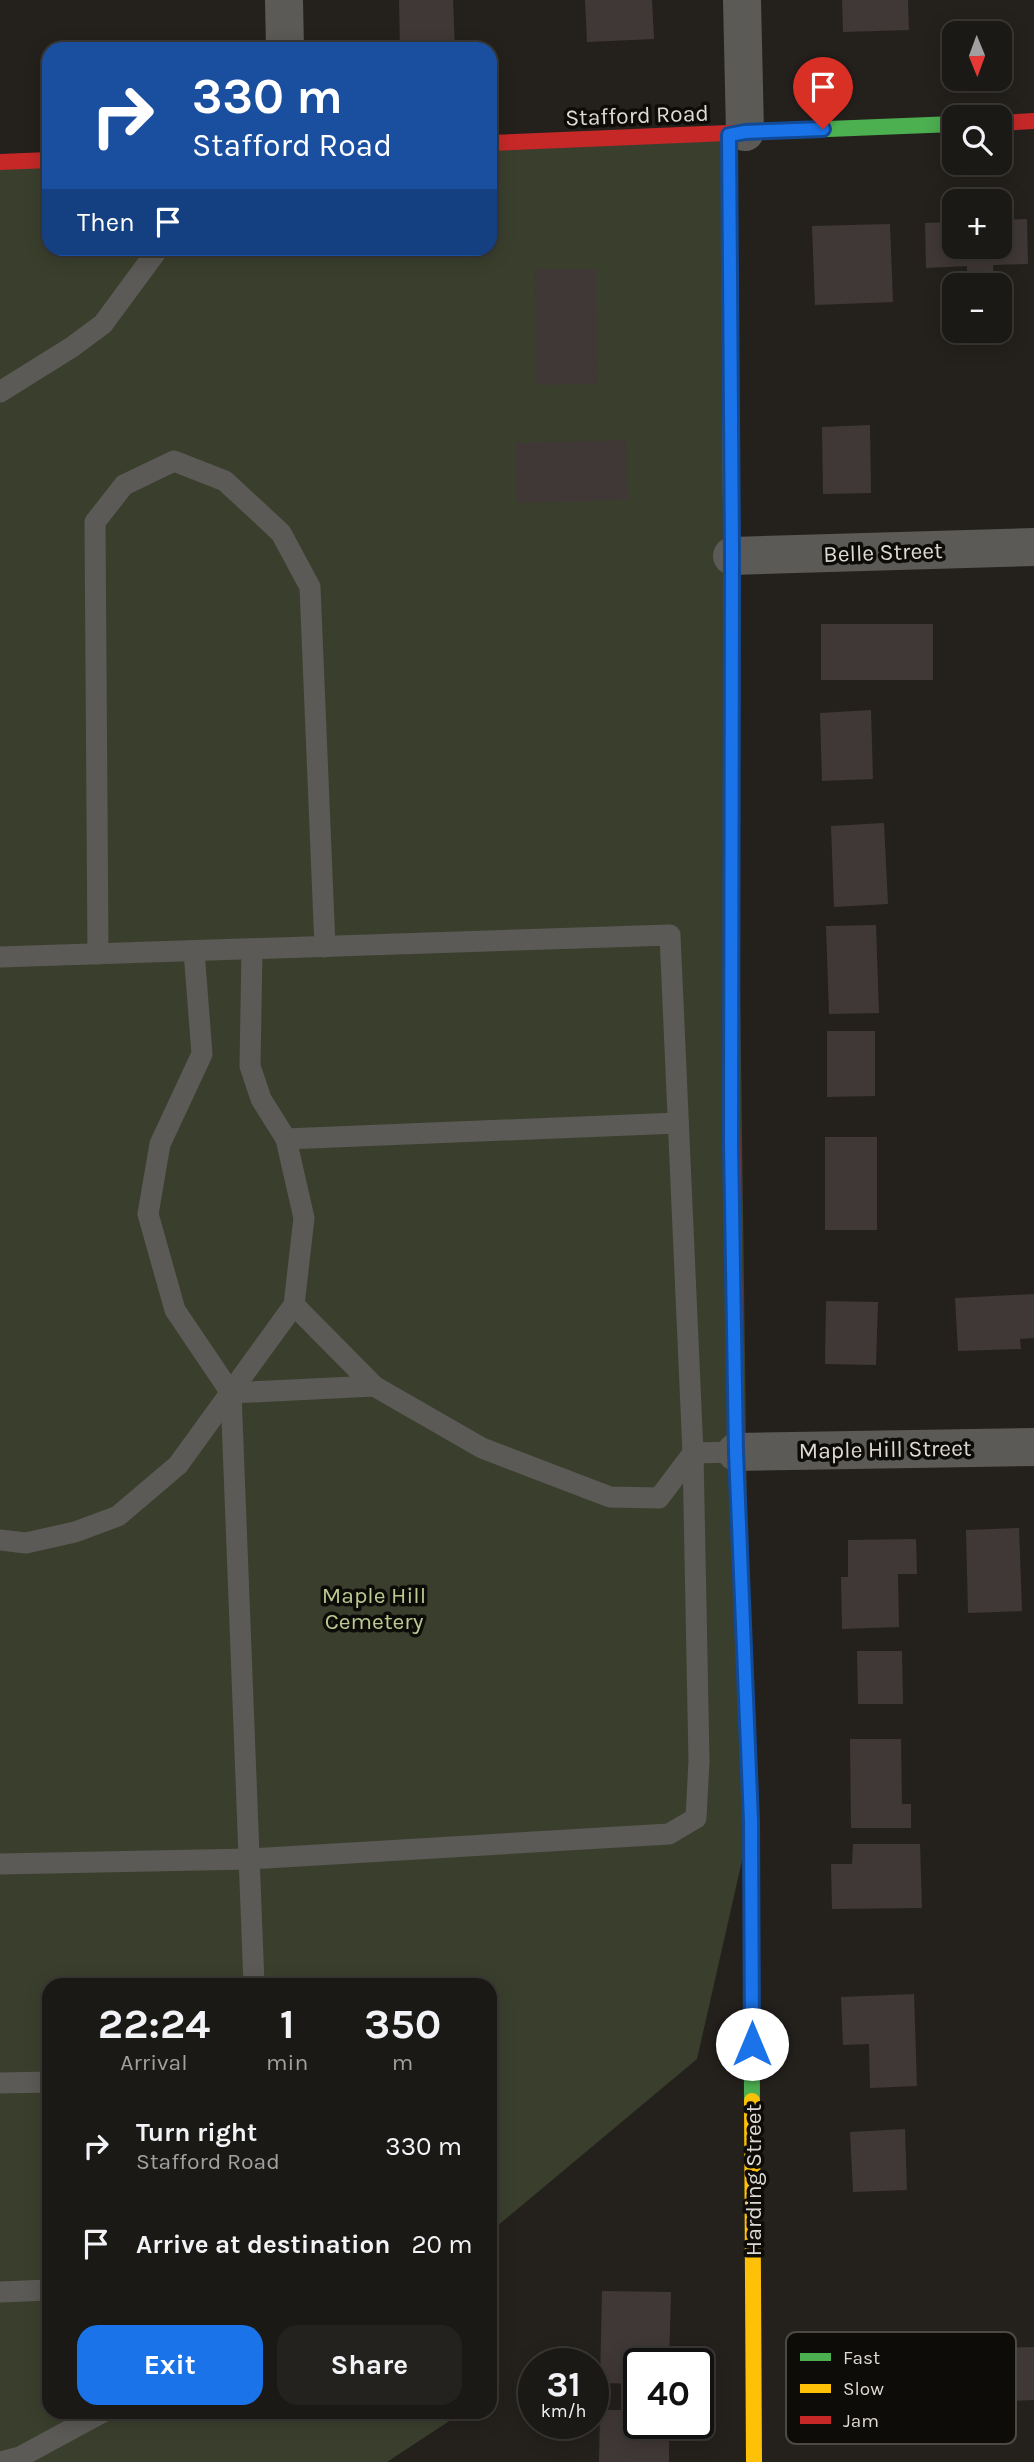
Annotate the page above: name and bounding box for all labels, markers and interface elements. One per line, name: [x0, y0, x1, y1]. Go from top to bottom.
north arrow: [942, 21, 1012, 91]
map controls: [942, 21, 1012, 343]
pin: [793, 57, 853, 129]
text: 330 m: [192, 68, 343, 125]
icon: arrive: [804, 68, 842, 106]
icon: right: [77, 70, 168, 161]
street label: Stafford Road: [565, 99, 709, 132]
button: search: [942, 105, 1012, 175]
text: Stafford Road: [192, 127, 392, 164]
button: +: [942, 189, 1012, 259]
icon: arrive: [149, 203, 187, 241]
text: Then: [77, 207, 135, 238]
button: −: [942, 273, 1012, 343]
street label: Belle Street: [823, 537, 943, 568]
street label: Maple Hill Street: [798, 1434, 972, 1465]
park label: Maple Hill Cemetery: [322, 1582, 426, 1635]
text: 22:24: [98, 1999, 210, 2049]
text: 1: [280, 1999, 295, 2049]
text: 350: [364, 1999, 441, 2049]
position arrow: [715, 2007, 789, 2081]
text: Arrival: [120, 2049, 188, 2076]
text: min: [266, 2049, 308, 2076]
text: m: [392, 2049, 413, 2076]
street label: Harding Street: [740, 2104, 767, 2256]
text: Turn right: [136, 2117, 257, 2148]
icon: right: [77, 2127, 115, 2165]
text: 330 m: [385, 2131, 462, 2162]
text: Stafford Road: [136, 2148, 280, 2175]
icon: arrive: [77, 2225, 115, 2263]
text: Arrive at destination: [136, 2229, 390, 2260]
text: 20 m: [411, 2229, 472, 2260]
button: Exit: [77, 2325, 263, 2405]
button: Share: [277, 2325, 462, 2405]
legend: [786, 2332, 1016, 2444]
text: Fast: [843, 2347, 880, 2369]
speed limit sign: 40: [623, 2348, 714, 2439]
text: 31: [546, 2364, 581, 2405]
text: Slow: [843, 2378, 884, 2400]
text: km/h: [541, 2400, 586, 2422]
text: Jam: [843, 2410, 879, 2432]

